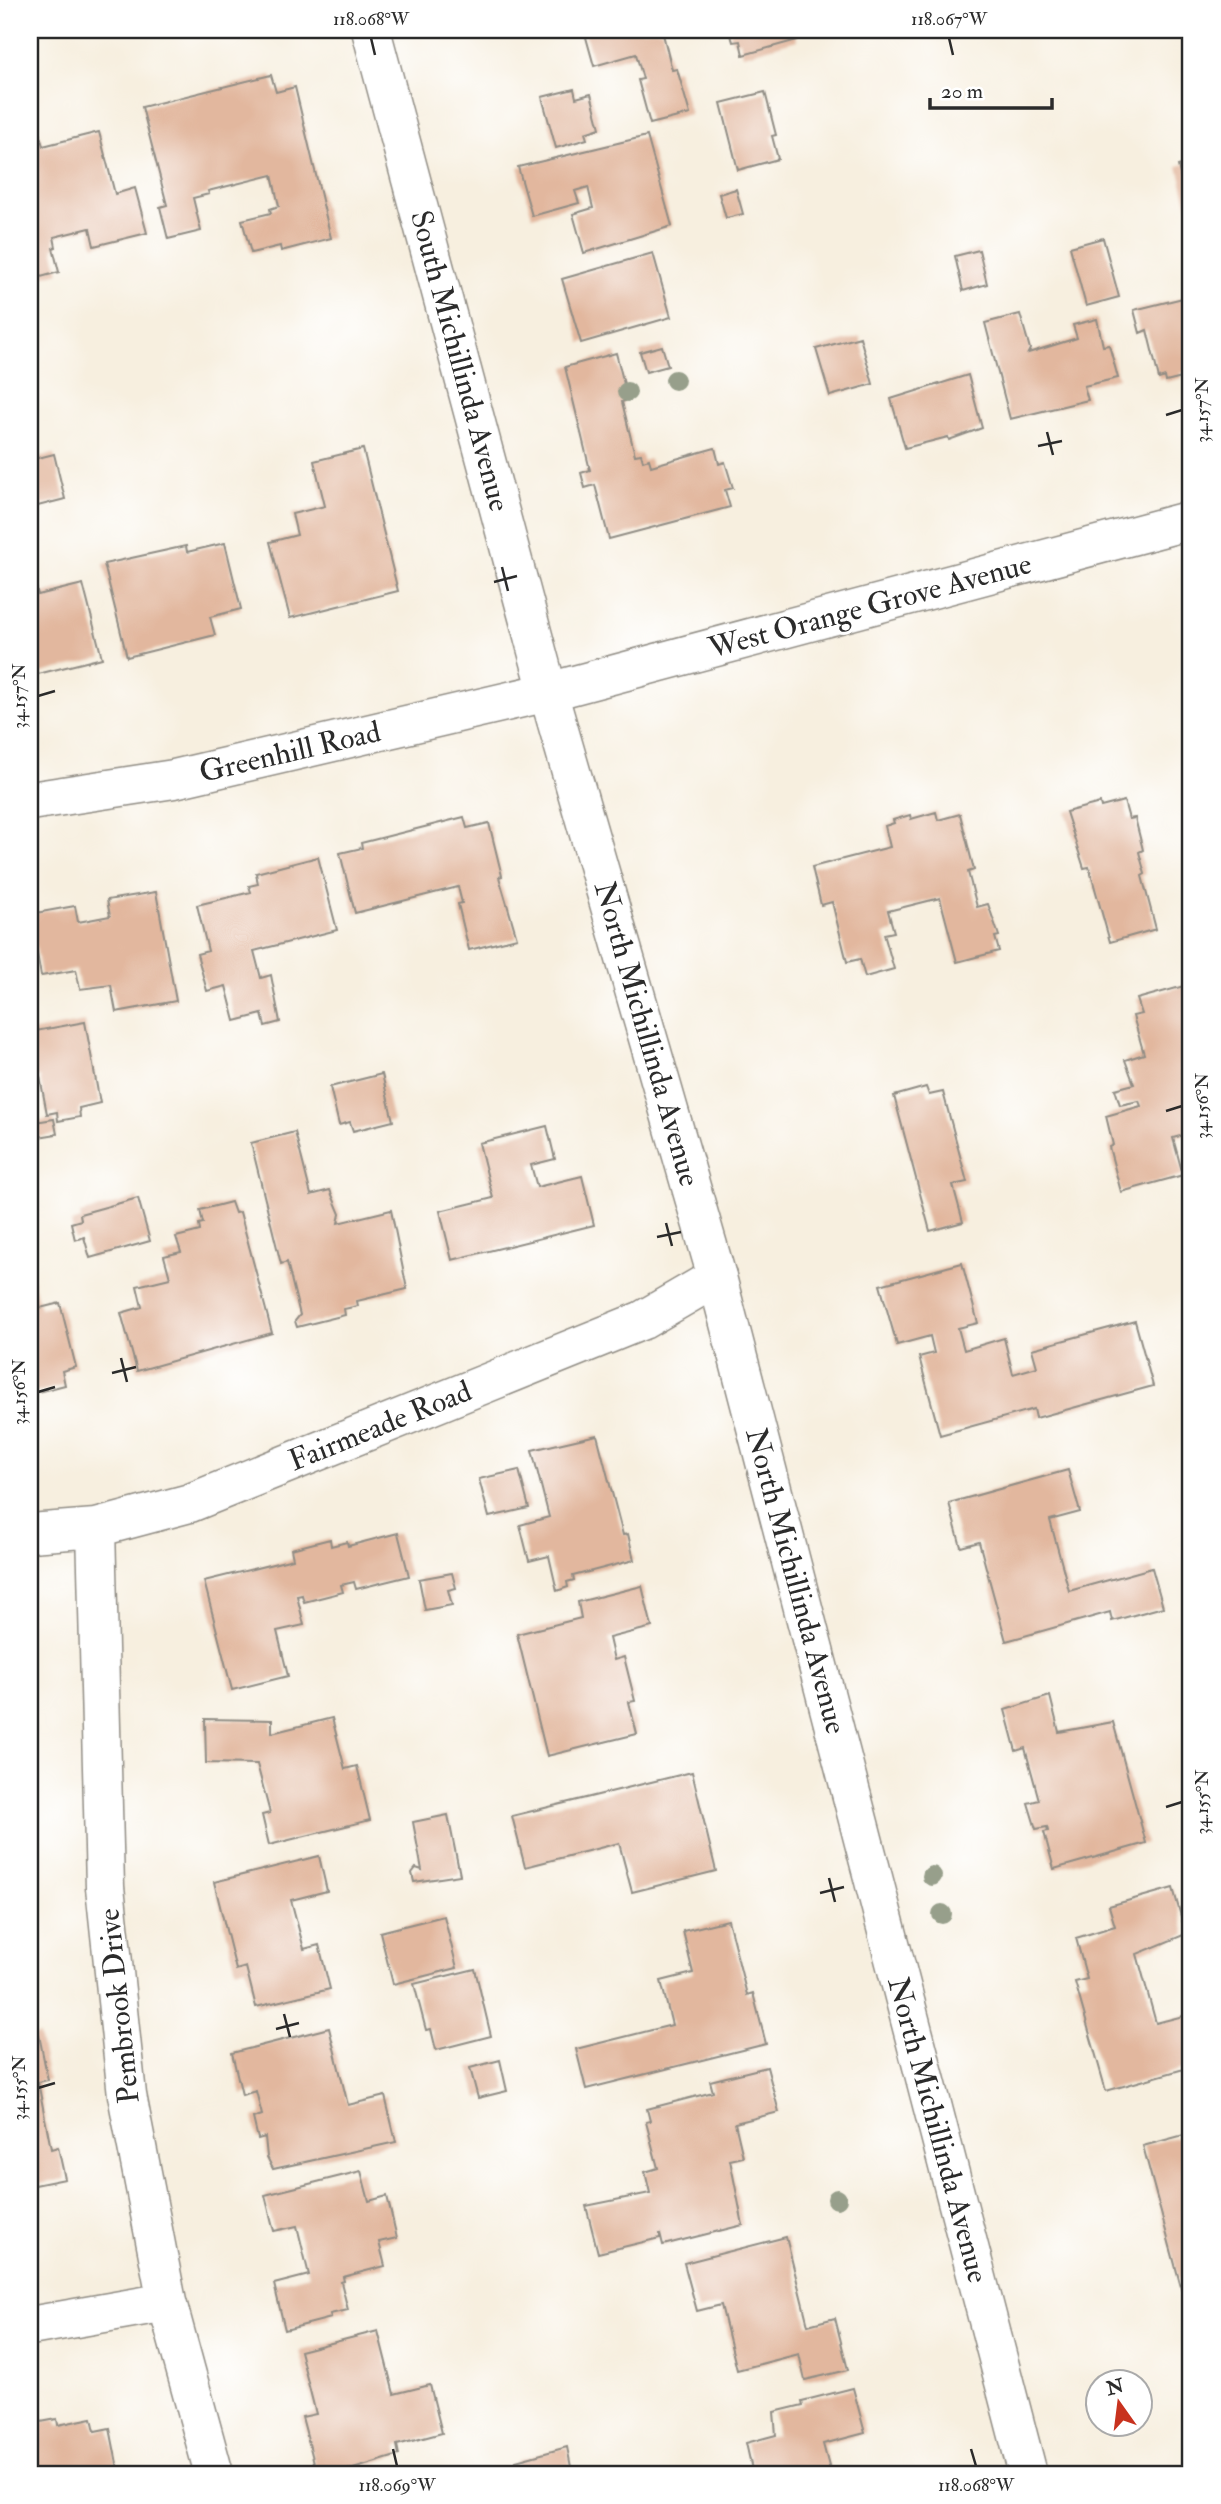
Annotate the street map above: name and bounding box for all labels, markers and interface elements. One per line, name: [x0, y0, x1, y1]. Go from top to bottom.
text: 118.068°W: [333, 8, 410, 31]
text: 118.067°W: [911, 8, 988, 31]
scale bar: [930, 66, 1053, 110]
text: 20 m: [941, 78, 983, 105]
street label: South Michillinda Avenue: [402, 206, 518, 516]
text: 34.157°N: [1191, 377, 1214, 443]
street label: West Orange Grove Avenue: [704, 545, 1035, 667]
text: 34.157°N: [8, 663, 31, 729]
street label: Greenhill Road: [196, 713, 385, 791]
street label: North Michillinda Avenue: [586, 877, 708, 1191]
text: 34.156°N: [1191, 1073, 1214, 1139]
text: 34.156°N: [8, 1359, 31, 1425]
street label: Fairmeade Road: [283, 1372, 477, 1479]
street label: North Michillinda Avenue: [737, 1424, 855, 1738]
text: 34.155°N: [1191, 1769, 1214, 1835]
street label: Pembrook Drive: [90, 1906, 148, 2106]
street label: North Michillinda Avenue: [879, 1973, 997, 2287]
text: 34.155°N: [8, 2055, 31, 2121]
north arrow: [1084, 2368, 1154, 2438]
text: N: [1103, 2374, 1127, 2401]
text: 118.069°W: [359, 2474, 436, 2497]
text: 118.068°W: [938, 2474, 1015, 2497]

